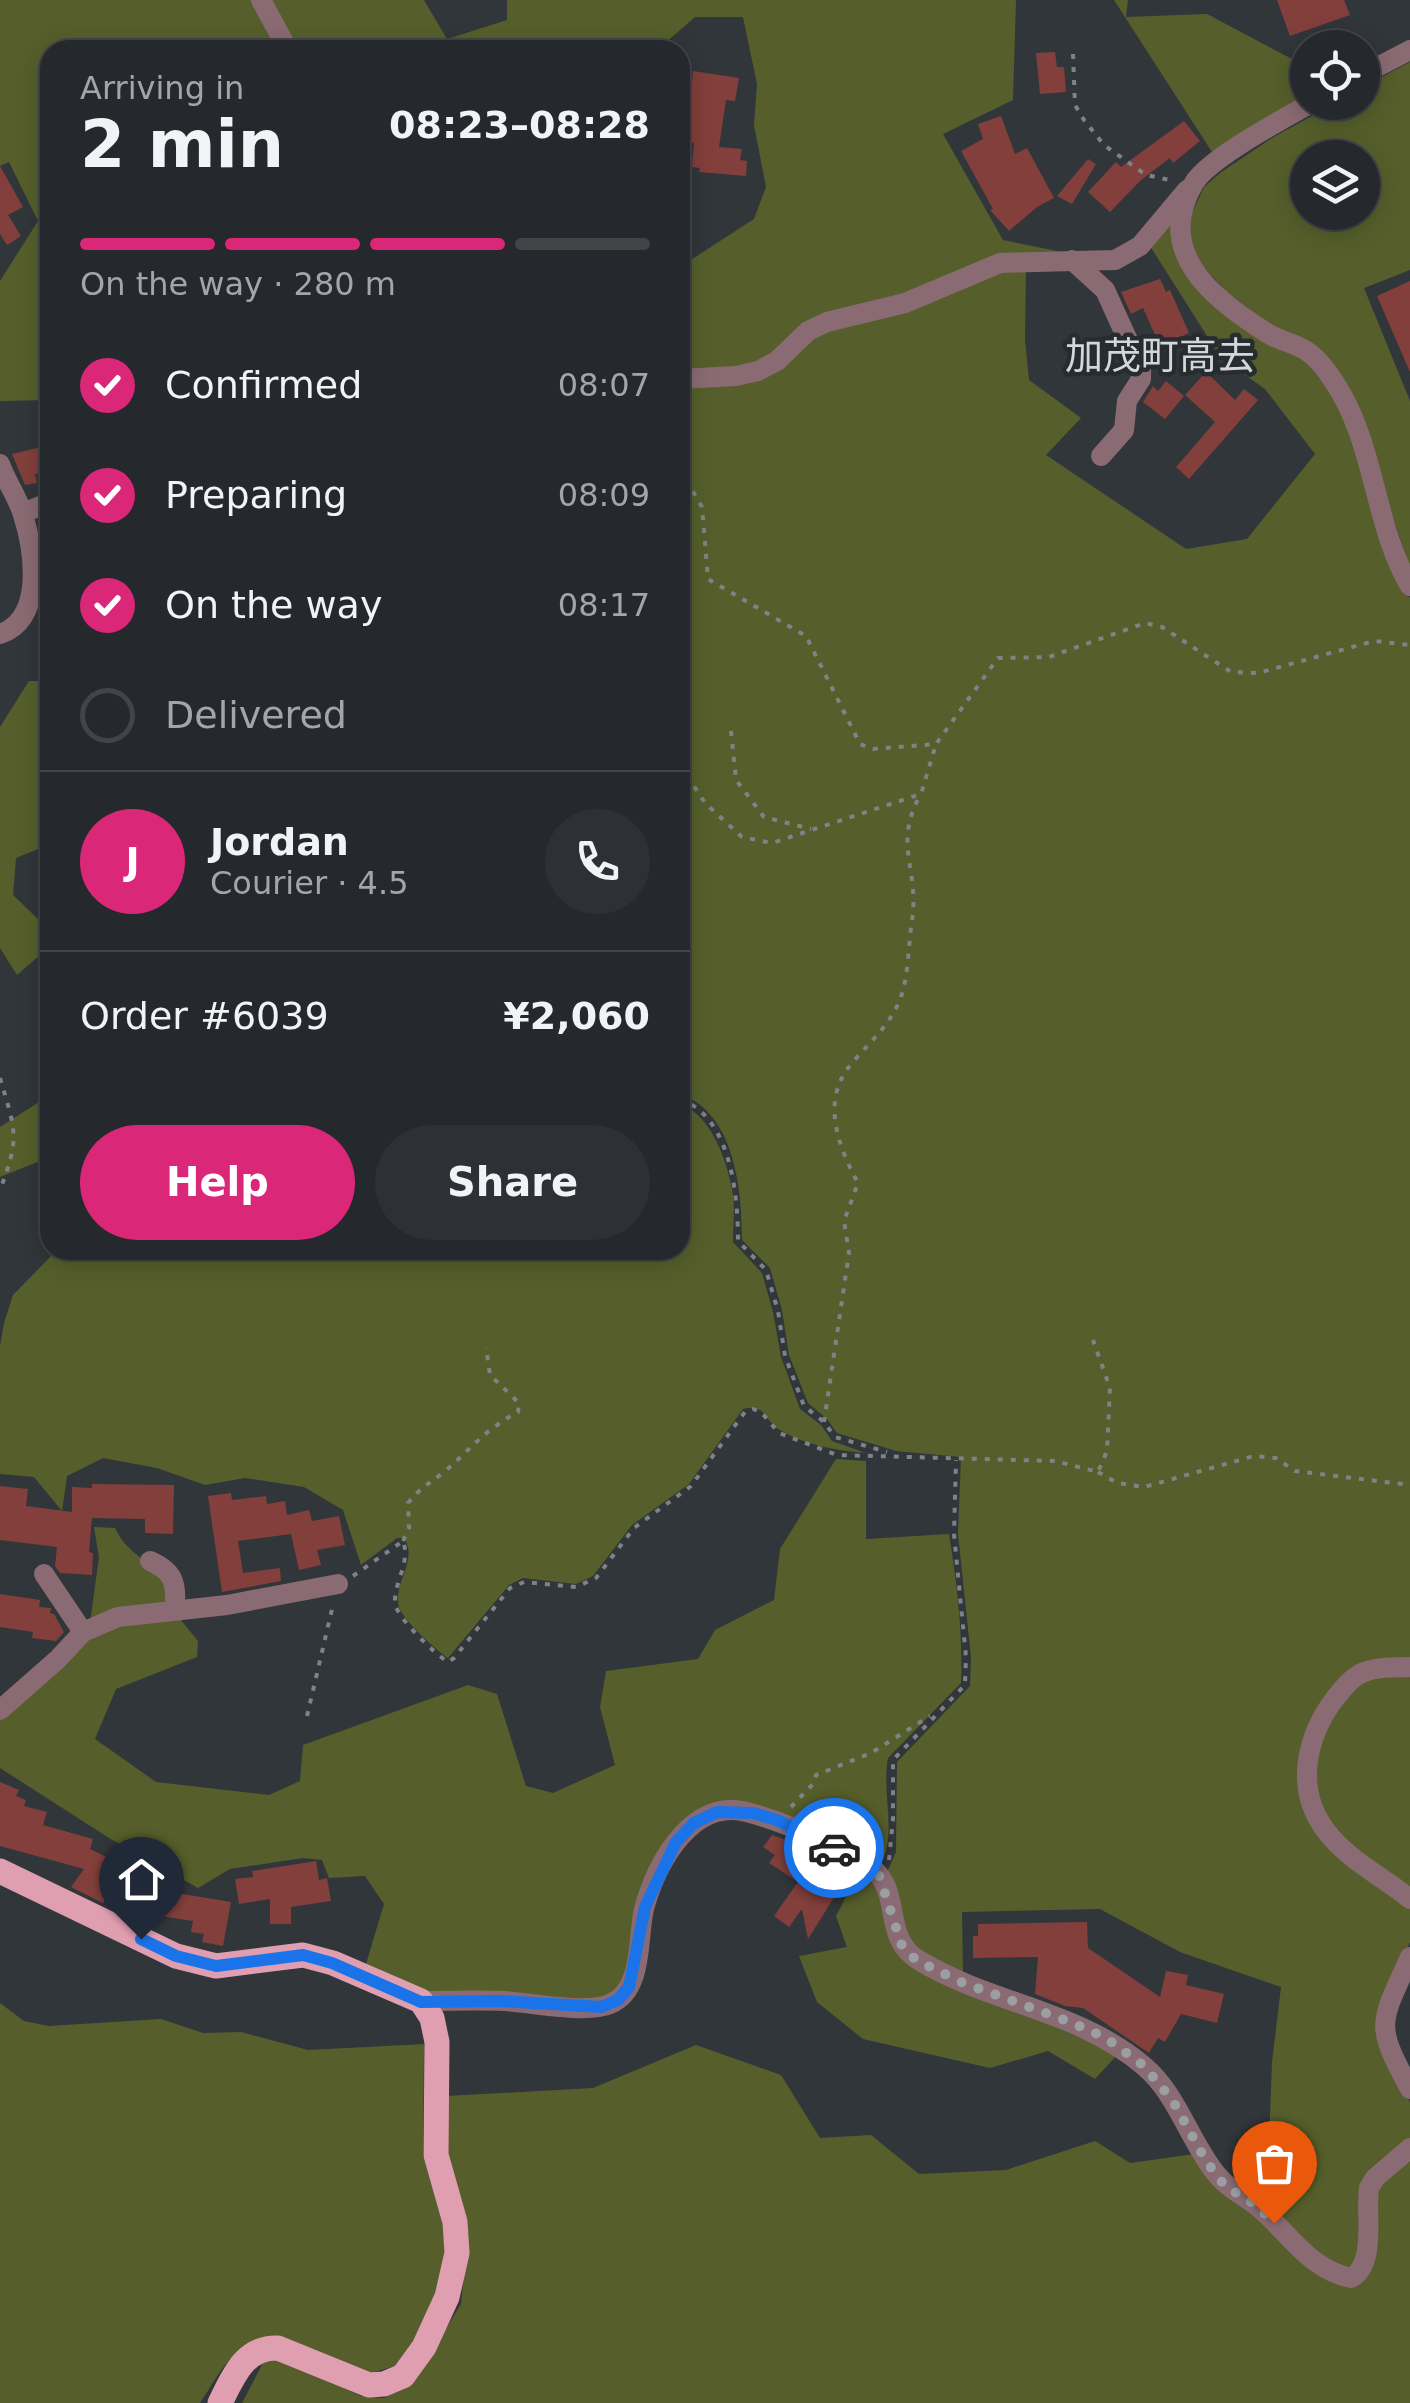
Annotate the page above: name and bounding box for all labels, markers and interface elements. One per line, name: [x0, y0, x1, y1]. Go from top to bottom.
map controls: [1290, 30, 1380, 230]
button: locate: [1290, 30, 1380, 120]
text: Arriving in: [80, 69, 244, 107]
text: 08:23–08:28: [389, 103, 650, 147]
text: 2 min: [80, 107, 284, 182]
button: layers: [1290, 140, 1380, 230]
text: On the way · 280 m: [80, 265, 396, 303]
district label: 加茂町高去: [1065, 334, 1255, 378]
icon: check: [80, 358, 135, 413]
text: Confirmed: [165, 363, 362, 407]
text: 08:07: [558, 366, 650, 404]
icon: check: [80, 468, 135, 523]
text: Preparing: [165, 473, 347, 517]
text: 08:09: [558, 476, 650, 514]
icon: check: [80, 578, 135, 633]
text: On the way: [165, 583, 382, 627]
text: 08:17: [558, 586, 650, 624]
text: Delivered: [165, 693, 347, 737]
button: phone: [545, 809, 650, 914]
text: Jordan: [210, 820, 349, 864]
text: J: [125, 839, 140, 883]
text: Courier · 4.5: [210, 864, 409, 902]
text: Order #6039: [80, 994, 329, 1038]
text: ¥2,060: [503, 994, 650, 1038]
button: Help: [80, 1125, 355, 1240]
button: Share: [375, 1125, 650, 1240]
courier: [784, 1798, 884, 1898]
icon: car: [807, 1821, 862, 1876]
pin: [99, 1837, 184, 1940]
icon: home: [114, 1852, 169, 1907]
pin: [1232, 2121, 1317, 2224]
icon: bag: [1247, 2136, 1302, 2191]

